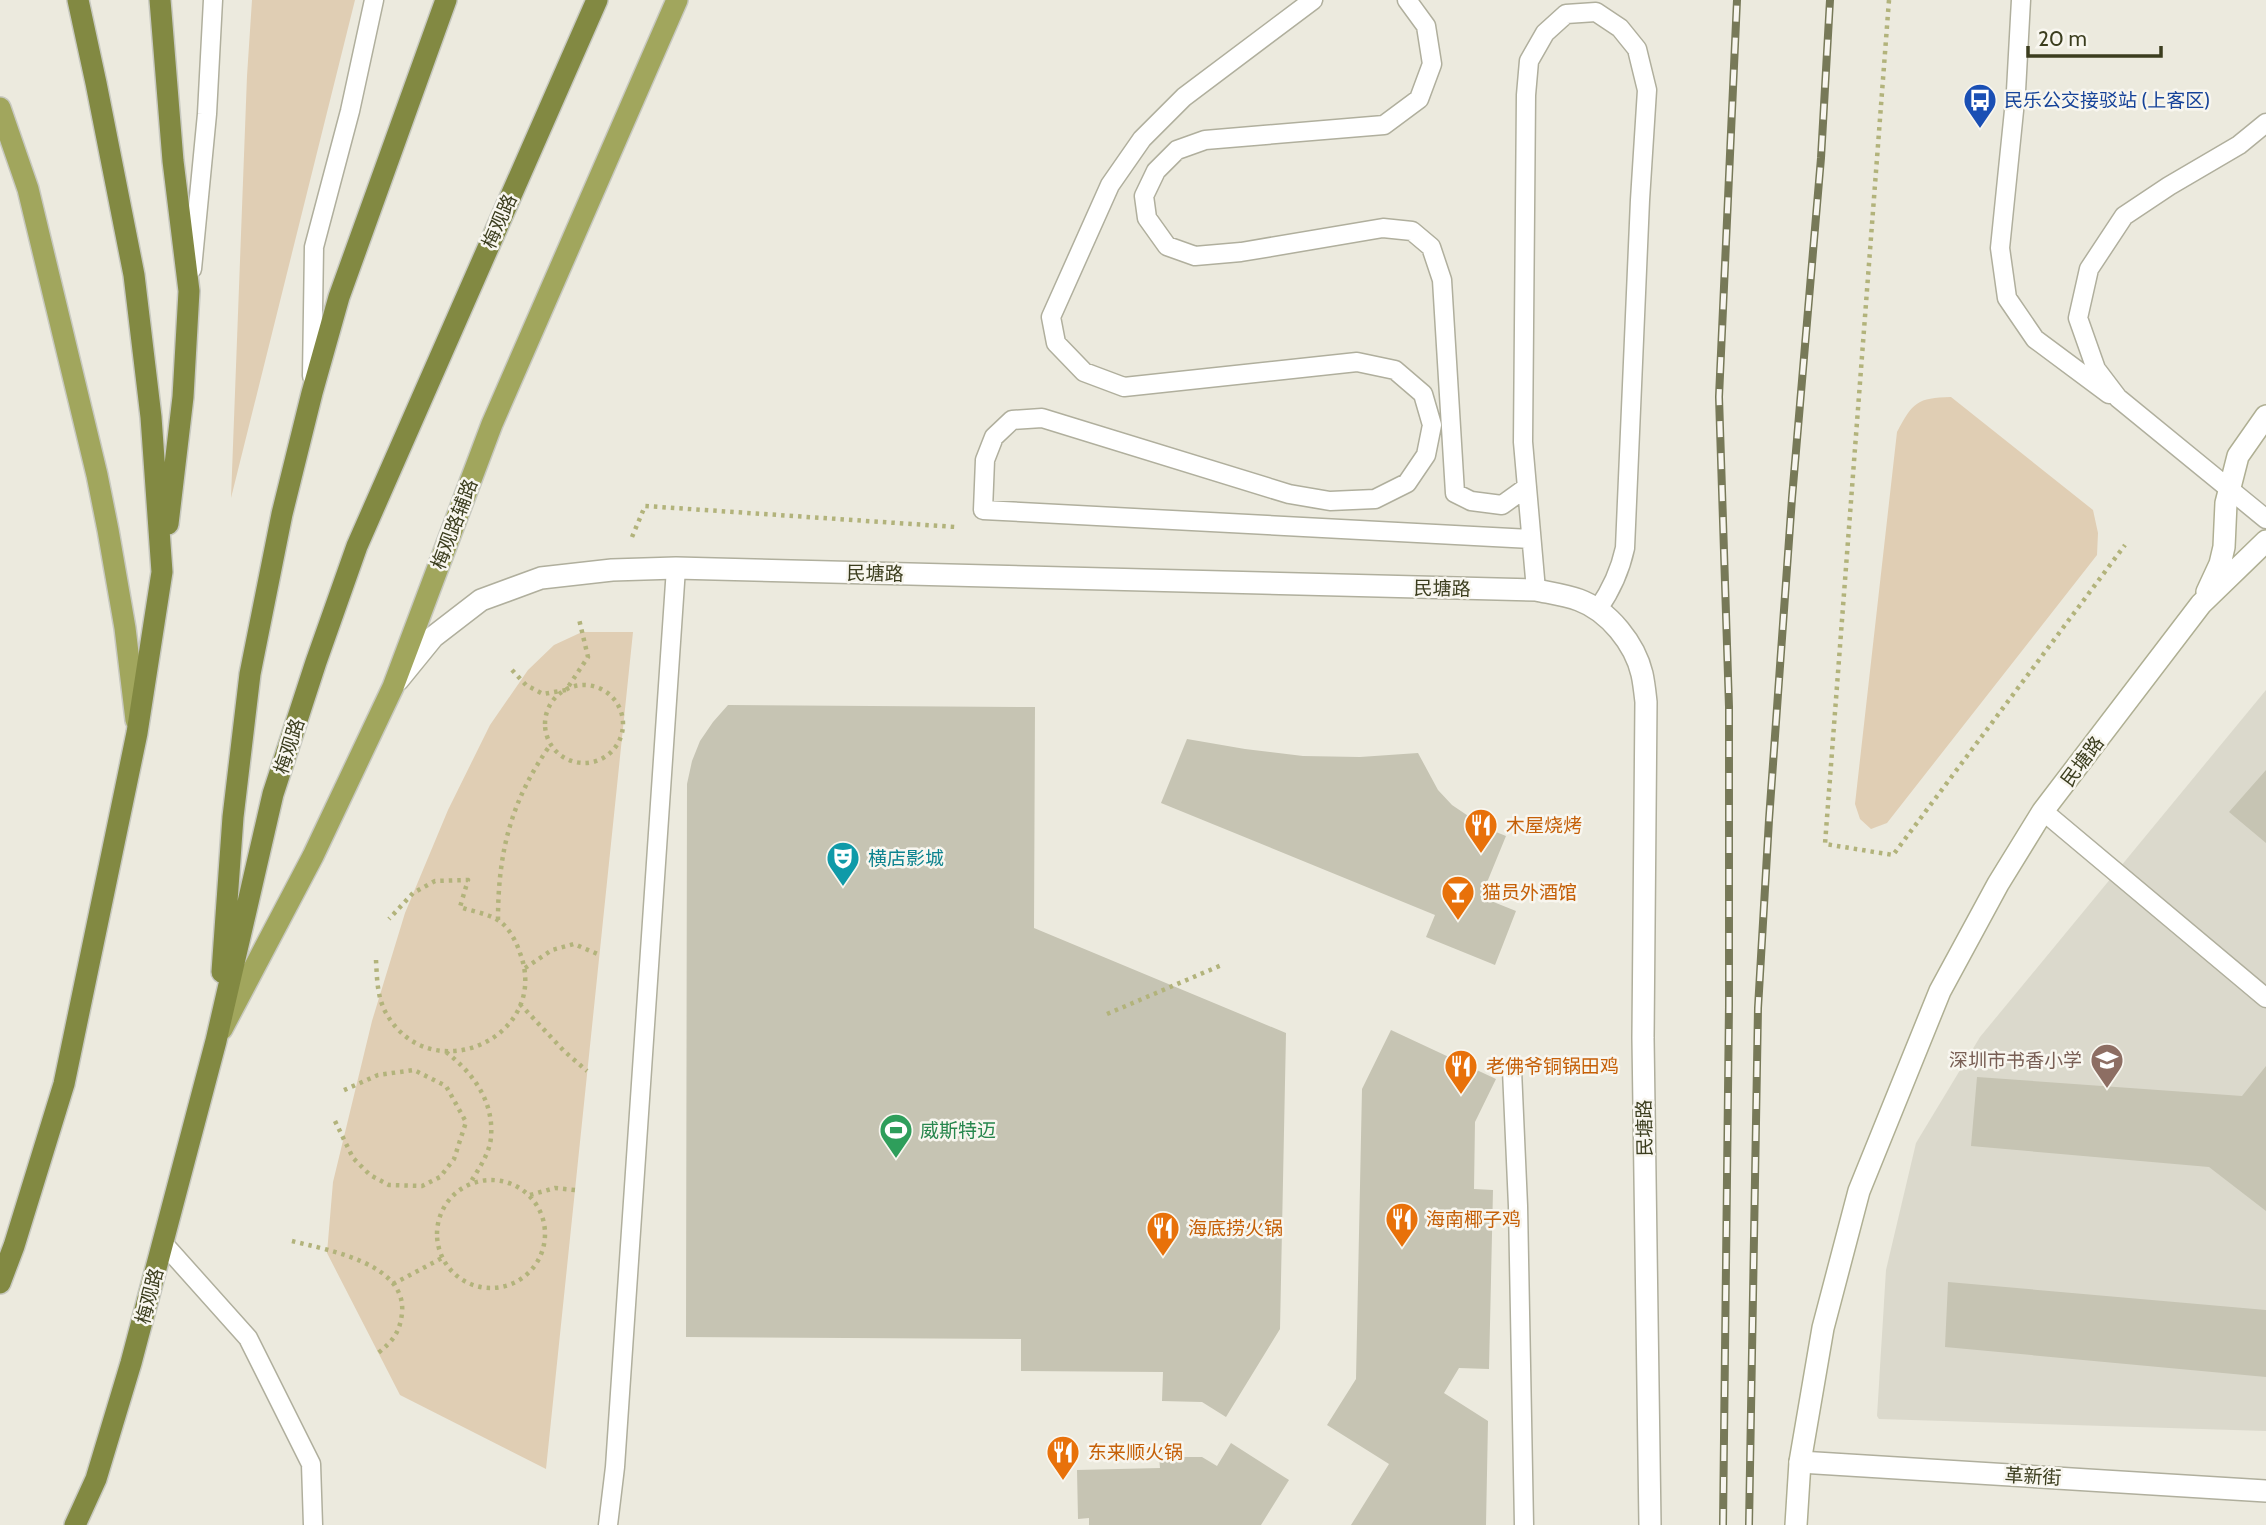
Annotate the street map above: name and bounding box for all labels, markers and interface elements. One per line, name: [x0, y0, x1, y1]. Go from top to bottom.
scale bar: [2028, 14, 2161, 58]
text: 20 m: [2038, 26, 2087, 51]
bus stop icon: 民乐公交接驳站 (上客区): [1961, 81, 1999, 130]
place label: 民乐公交接驳站 (上客区): [2004, 89, 2210, 112]
street label: 梅观路: [477, 190, 522, 252]
street label: 梅观路辅路: [427, 476, 482, 573]
street label: 民塘路: [846, 562, 904, 585]
street label: 民塘路: [1413, 577, 1471, 600]
street label: 梅观路: [270, 715, 309, 777]
street label: 民塘路: [2056, 732, 2109, 791]
restaurant icon: 木屋烧烤: [1462, 806, 1500, 855]
place label: 木屋烧烤: [1506, 814, 1582, 837]
theatre icon: 横店影城: [824, 839, 862, 888]
place label: 横店影城: [868, 847, 944, 870]
bar icon: 猫员外酒馆: [1439, 873, 1477, 922]
place label: 猫员外酒馆: [1482, 881, 1577, 904]
school or university icon: 深圳市书香小学: [2088, 1041, 2126, 1090]
restaurant icon: 老佛爷铜锅田鸡: [1442, 1047, 1480, 1096]
place label: 深圳市书香小学: [1949, 1049, 2082, 1072]
place label: 老佛爷铜锅田鸡: [1486, 1055, 1619, 1078]
street label: 民塘路: [1633, 1099, 1656, 1157]
sports icon: 威斯特迈: [877, 1111, 915, 1160]
place label: 威斯特迈: [920, 1119, 996, 1142]
restaurant icon: 海南椰子鸡: [1383, 1200, 1421, 1249]
place label: 海南椰子鸡: [1426, 1208, 1521, 1231]
restaurant icon: 海底捞火锅: [1144, 1209, 1182, 1258]
place label: 海底捞火锅: [1188, 1217, 1283, 1240]
street label: 梅观路: [131, 1266, 168, 1327]
restaurant icon: 东来顺火锅: [1044, 1433, 1082, 1482]
place label: 东来顺火锅: [1088, 1441, 1183, 1464]
street label: 革新街: [2004, 1464, 2062, 1489]

